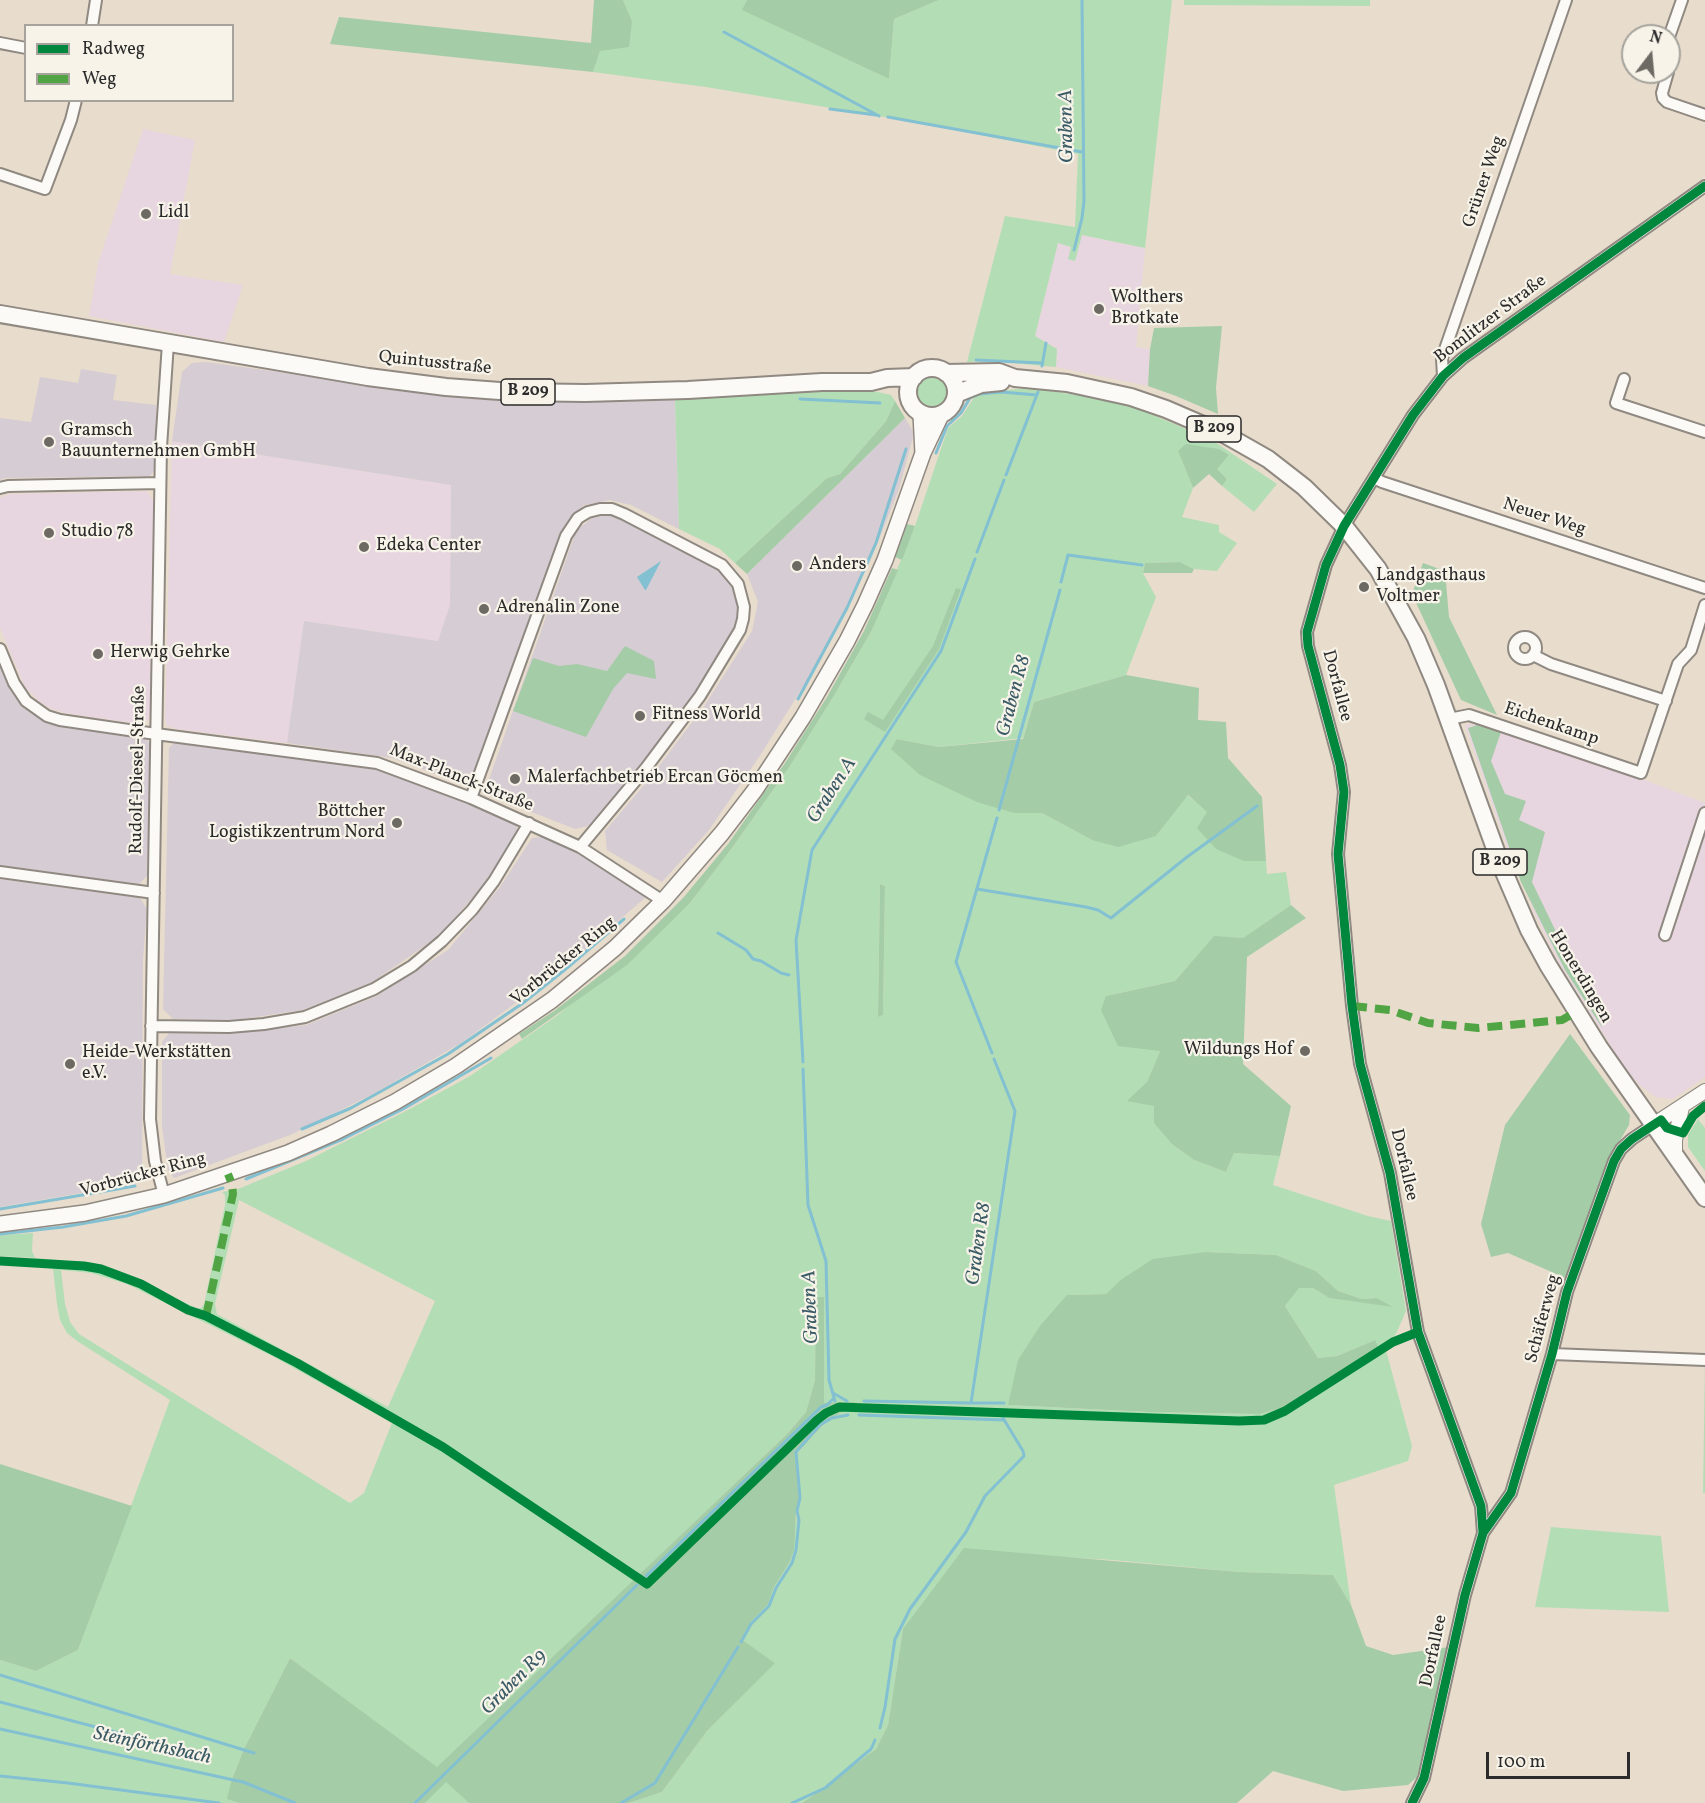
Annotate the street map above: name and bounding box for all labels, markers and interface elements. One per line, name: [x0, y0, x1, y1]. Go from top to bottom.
legend: [24, 24, 234, 102]
north arrow: [1621, 24, 1681, 84]
text: N: [1647, 26, 1664, 51]
text: Radweg: [82, 37, 145, 62]
text: Weg: [82, 67, 116, 92]
water label: Graben A: [1055, 89, 1081, 163]
street label: Grüner Weg: [1459, 133, 1511, 231]
place label: Lidl: [158, 203, 189, 225]
marker: Lidl: [139, 207, 153, 221]
street label: Bomlitzer Straße: [1431, 271, 1551, 369]
place label: Wolthers Brotkate: [1111, 288, 1183, 330]
marker: Wolthers Brotkate: [1092, 302, 1106, 316]
street label: Quintusstraße: [377, 347, 493, 381]
road number: B 209: [501, 379, 555, 405]
road number: B 209: [1187, 416, 1241, 442]
place label: Gramsch Bauunternehmen GmbH: [61, 421, 256, 464]
marker: Gramsch Bauunternehmen GmbH: [42, 435, 56, 449]
street label: Neuer Weg: [1500, 494, 1588, 542]
place label: Studio 78: [61, 522, 133, 544]
marker: Studio 78: [42, 526, 56, 540]
place label: Edeka Center: [376, 536, 481, 558]
marker: Edeka Center: [357, 540, 371, 554]
place label: Anders: [809, 555, 866, 577]
marker: Anders: [790, 559, 804, 573]
place label: Landgasthaus Voltmer: [1376, 566, 1486, 608]
marker: Landgasthaus Voltmer: [1357, 580, 1371, 594]
place label: Adrenalin Zone: [496, 598, 620, 620]
marker: Adrenalin Zone: [477, 602, 491, 616]
place label: Herwig Gehrke: [110, 643, 230, 665]
marker: Herwig Gehrke: [91, 647, 105, 661]
street label: Dorfallee: [1316, 648, 1356, 724]
water label: Graben R8: [993, 653, 1037, 739]
street label: Rudolf-Diesel-Straße: [127, 685, 151, 855]
street label: Eichenkamp: [1501, 699, 1601, 751]
place label: Fitness World: [652, 705, 761, 727]
marker: Fitness World: [633, 709, 647, 723]
street label: Max-Planck-Straße: [386, 740, 536, 818]
water label: Graben A: [803, 753, 863, 829]
place label: Malerfachbetrieb Ercan Göcmen: [527, 768, 783, 790]
marker: Malerfachbetrieb Ercan Göcmen: [508, 772, 522, 786]
place label: Böttcher Logistikzentrum Nord: [209, 802, 385, 844]
marker: Böttcher Logistikzentrum Nord: [390, 816, 404, 830]
road number: B 209: [1473, 849, 1527, 875]
street label: Vorbrücker Ring: [507, 913, 621, 1011]
street label: Honerdingen: [1544, 927, 1616, 1027]
place label: Wildungs Hof: [1184, 1040, 1293, 1062]
place label: Heide-Werkstätten e.V.: [82, 1043, 231, 1086]
marker: Wildungs Hof: [1298, 1044, 1312, 1058]
marker: Heide-Werkstätten e.V.: [63, 1057, 77, 1071]
street label: Dorfallee: [1384, 1127, 1422, 1203]
street label: Vorbrücker Ring: [78, 1149, 208, 1203]
water label: Graben R8: [962, 1201, 998, 1287]
water label: Graben A: [799, 1270, 825, 1344]
street label: Schäferweg: [1522, 1272, 1566, 1366]
street label: Dorfallee: [1417, 1613, 1453, 1689]
water label: Graben R9: [477, 1645, 553, 1721]
water label: Steinförthsbach: [91, 1723, 213, 1771]
scale bar: [1489, 1740, 1633, 1778]
text: 100 m: [1497, 1750, 1546, 1775]

